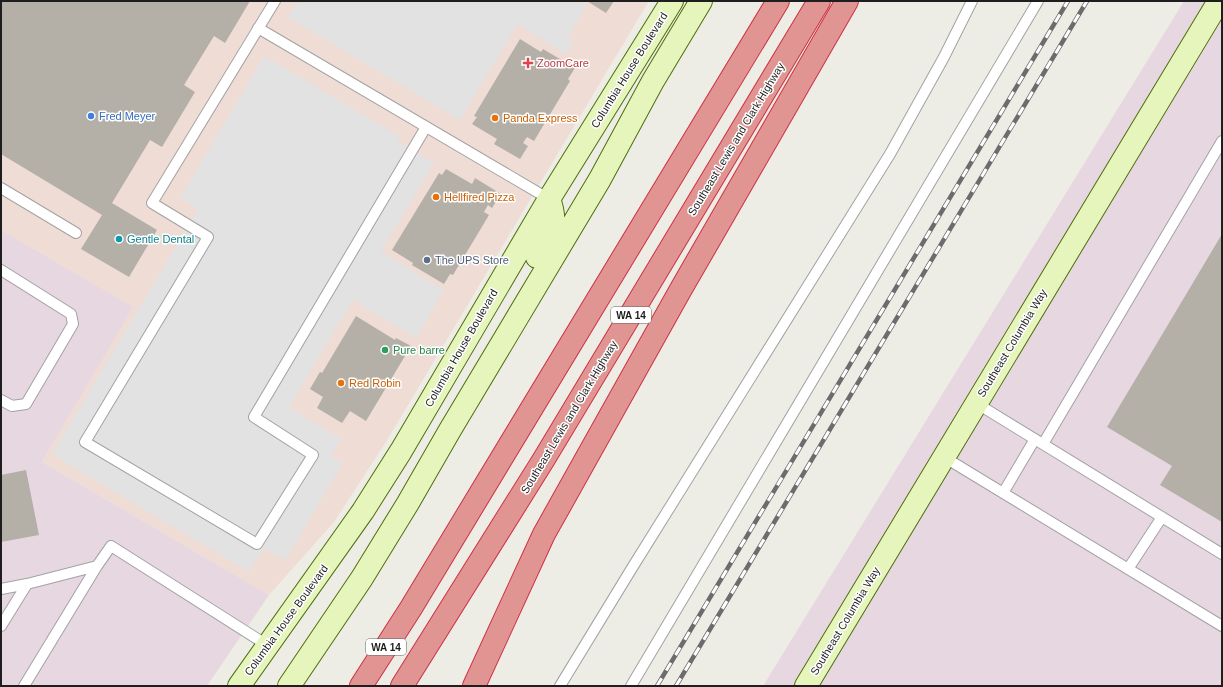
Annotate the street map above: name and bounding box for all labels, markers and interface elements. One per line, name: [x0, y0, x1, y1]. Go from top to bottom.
street label: Columbia House Boulevard: [588, 10, 670, 130]
marker: ZoomCare: [522, 57, 534, 69]
place label: ZoomCare: [537, 57, 589, 69]
street label: Southeast Lewis and Clark Highway: [686, 60, 787, 218]
place label: Fred Meyer: [99, 110, 156, 122]
marker: Fred Meyer: [86, 111, 96, 121]
place label: Panda Express: [503, 112, 578, 124]
marker: Panda Express: [490, 113, 500, 123]
place label: Hellfired Pizza: [444, 191, 515, 203]
marker: Hellfired Pizza: [431, 192, 441, 202]
place label: Gentle Dental: [127, 233, 194, 245]
marker: Gentle Dental: [114, 234, 124, 244]
place label: The UPS Store: [435, 254, 509, 266]
marker: The UPS Store: [422, 255, 432, 265]
street label: Southeast Columbia Way: [975, 286, 1049, 399]
street label: Columbia House Boulevard: [422, 287, 500, 409]
road number: WA 14: [611, 307, 651, 323]
street label: Southeast Lewis and Clark Highway: [519, 338, 620, 496]
place label: Pure barre: [393, 344, 445, 356]
marker: Pure barre: [380, 345, 390, 355]
place label: Red Robin: [349, 377, 401, 389]
marker: Red Robin: [336, 378, 346, 388]
street label: Columbia House Boulevard: [242, 562, 330, 678]
street label: Southeast Columbia Way: [808, 564, 882, 677]
road number: WA 14: [366, 639, 406, 655]

